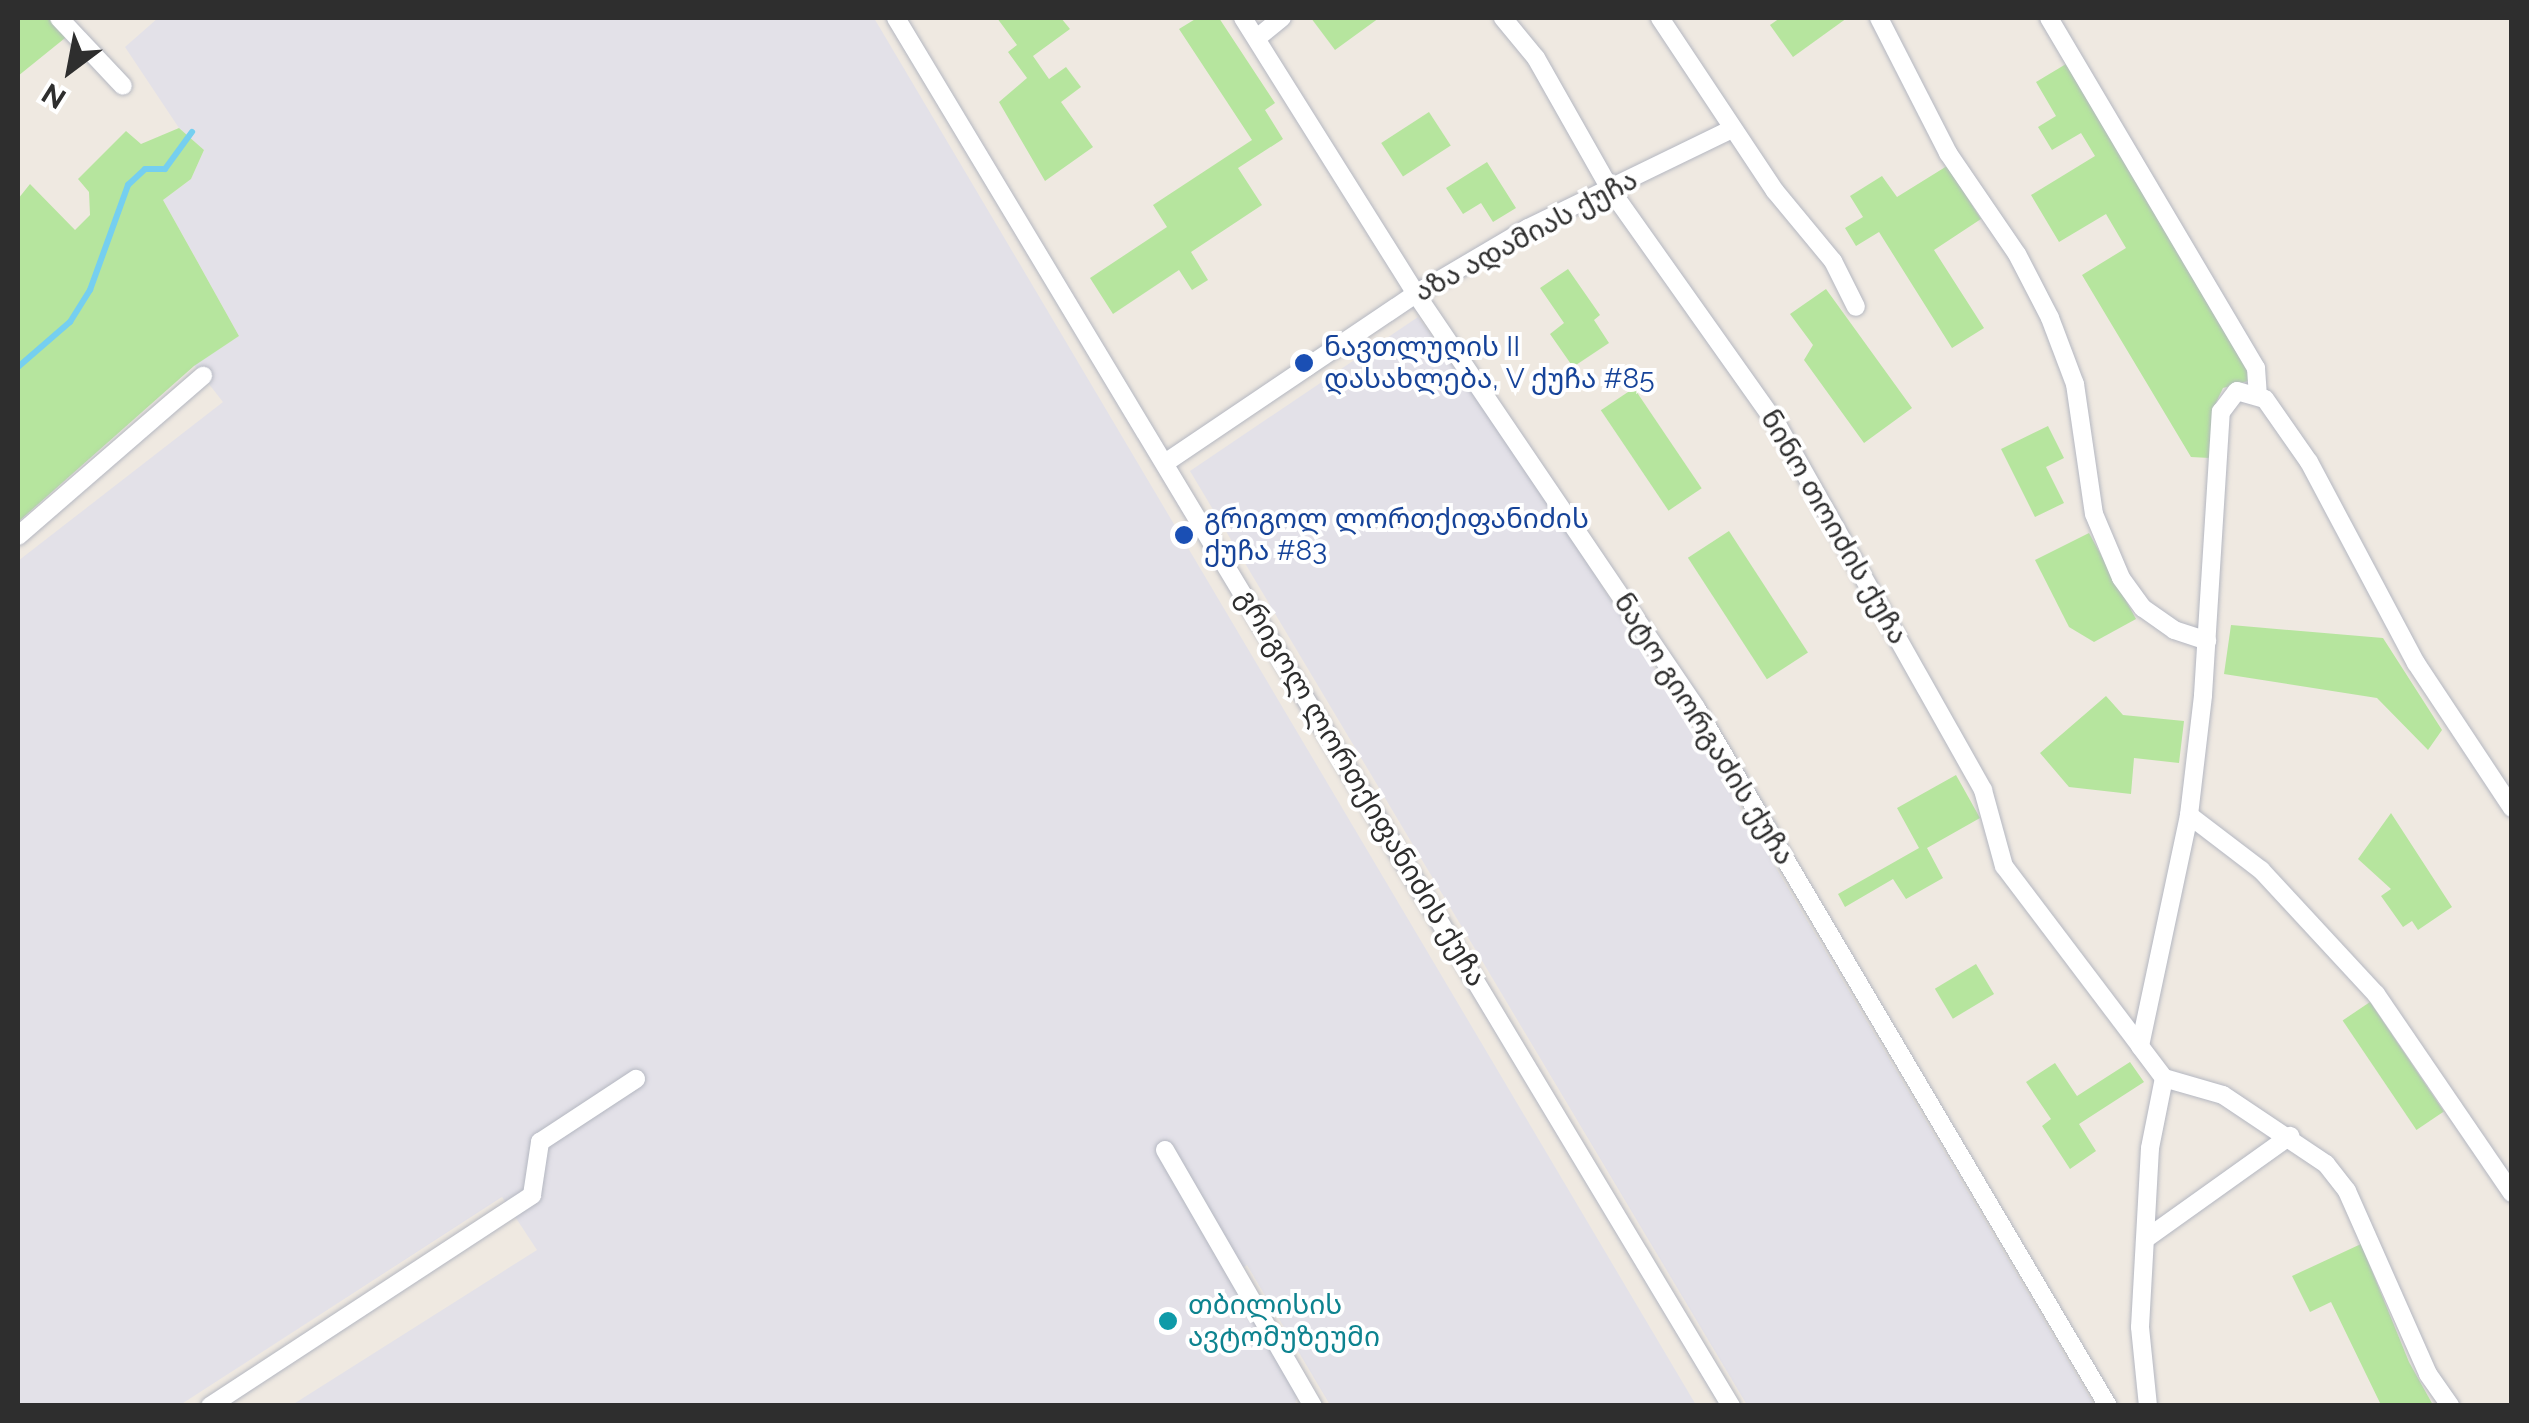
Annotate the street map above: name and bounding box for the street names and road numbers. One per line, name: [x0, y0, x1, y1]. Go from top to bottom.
street label: აზა ადამიას ქუჩა: [1409, 163, 1643, 309]
street label: ნინო თოიძის ქუჩა: [1753, 404, 1915, 650]
street label: გრიგოლ ლორთქიფანიძის ქუჩა: [1229, 583, 1493, 993]
street label: ნატო გიორგაძის ქუჩა: [1606, 587, 1802, 871]

